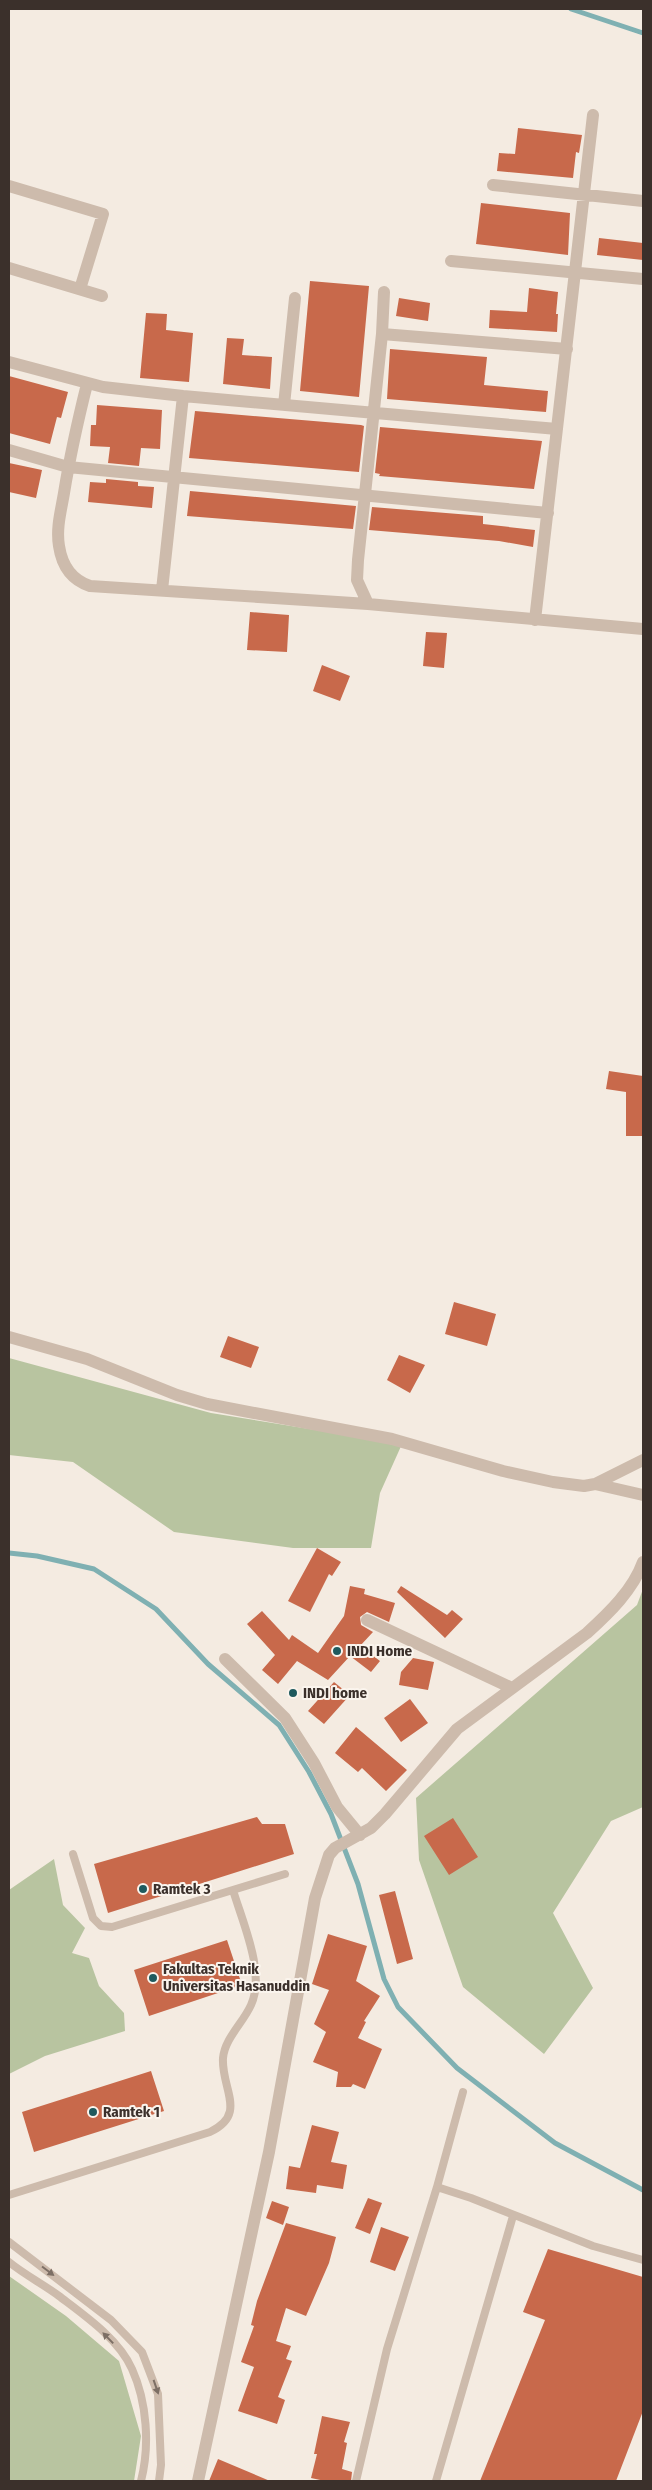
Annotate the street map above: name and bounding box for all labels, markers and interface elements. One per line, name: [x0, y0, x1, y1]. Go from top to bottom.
place label: INDI Home: [347, 1642, 413, 1660]
marker: INDI Home: [331, 1645, 343, 1657]
place label: INDI home: [303, 1684, 367, 1702]
marker: INDI home: [287, 1687, 299, 1699]
place label: Ramtek 3: [153, 1880, 211, 1898]
marker: Ramtek 3: [137, 1883, 149, 1895]
place label: Fakultas Teknik Universitas Hasanuddin: [163, 1960, 310, 1995]
marker: Fakultas Teknik Universitas Hasanuddin: [147, 1972, 159, 1984]
place label: Ramtek 1: [103, 2103, 160, 2121]
marker: Ramtek 1: [87, 2106, 99, 2118]
one-way arrow: [41, 2266, 54, 2277]
one-way arrow: [102, 2332, 114, 2344]
one-way arrow: [152, 2380, 160, 2395]

